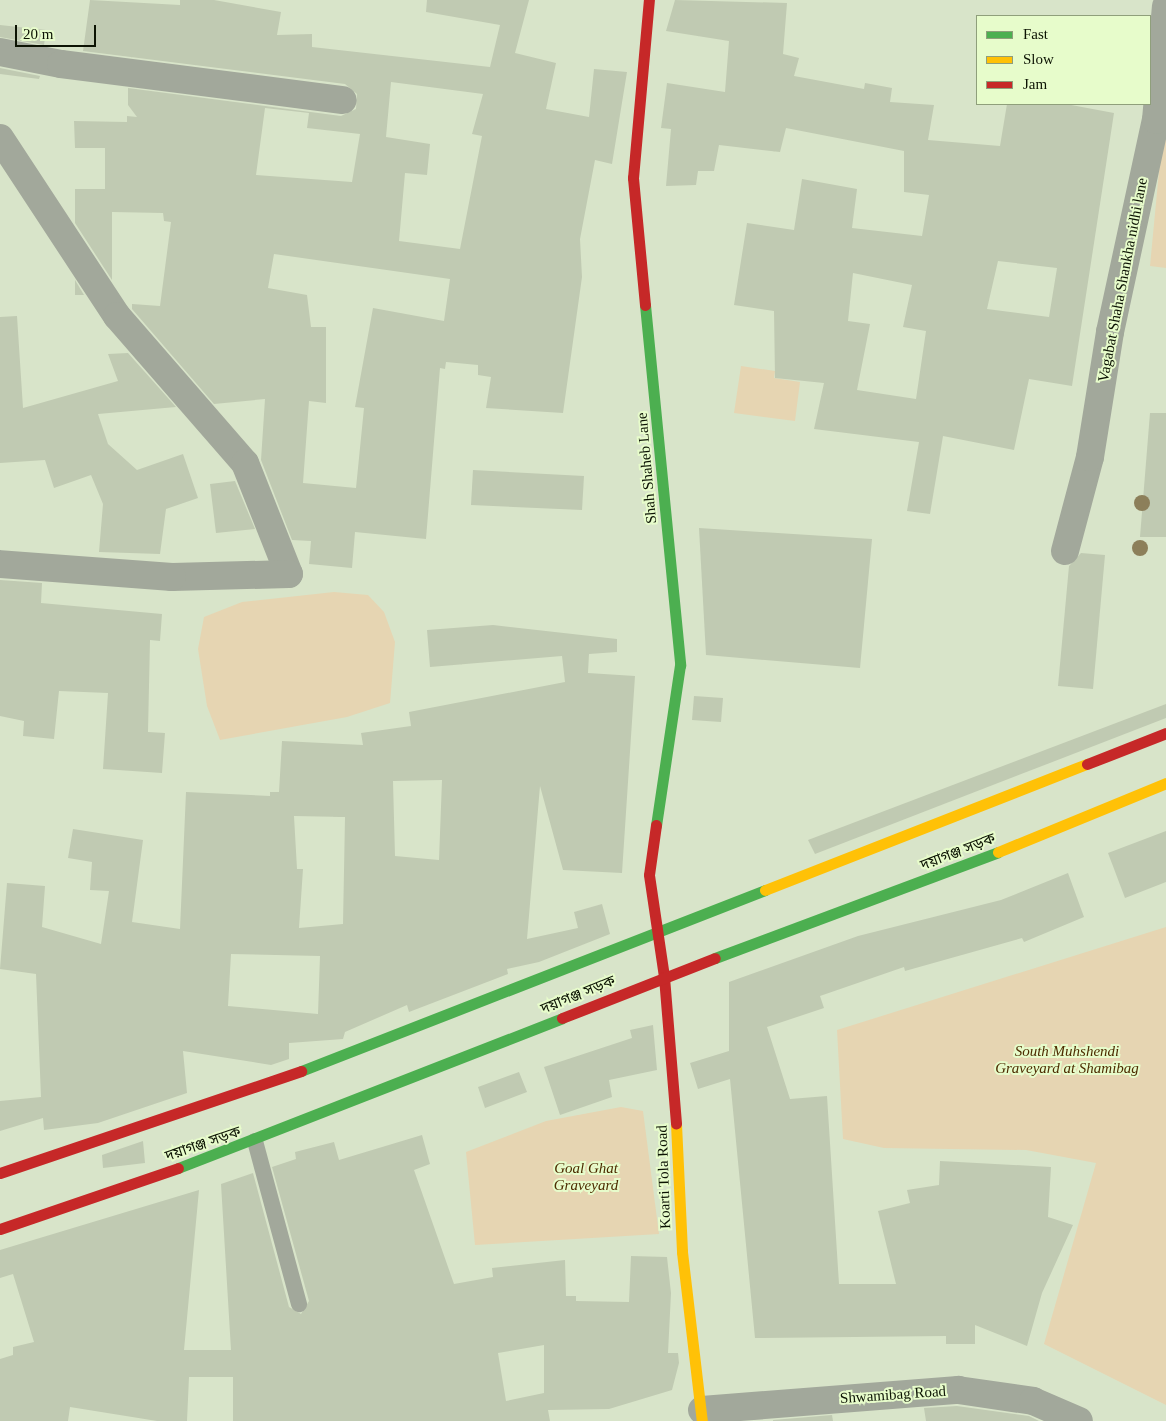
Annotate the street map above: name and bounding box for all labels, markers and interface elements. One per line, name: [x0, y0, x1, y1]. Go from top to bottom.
scale bar: [18, 15, 99, 47]
legend: [976, 15, 1151, 105]
text: 20 m: [23, 26, 53, 42]
text: Fast: [1023, 26, 1048, 42]
text: Slow: [1023, 51, 1054, 67]
text: Jam: [1023, 76, 1047, 92]
street label: Vagabat Shaha Shankha nidhi lane: [1094, 176, 1152, 384]
street label: Shah Shaheb Lane: [633, 412, 661, 524]
street label: দয়াগঞ্জ সড়ক: [918, 829, 998, 875]
street label: দয়াগঞ্জ সড়ক: [538, 972, 618, 1018]
park label: South Muhshendi Graveyard at Shamibag: [995, 1042, 1139, 1077]
street label: দয়াগঞ্জ সড়ক: [163, 1123, 243, 1165]
street label: Koarti Tola Road: [653, 1125, 675, 1229]
park label: Goal Ghat Graveyard: [554, 1159, 618, 1194]
street label: Shwamibag Road: [839, 1382, 947, 1408]

